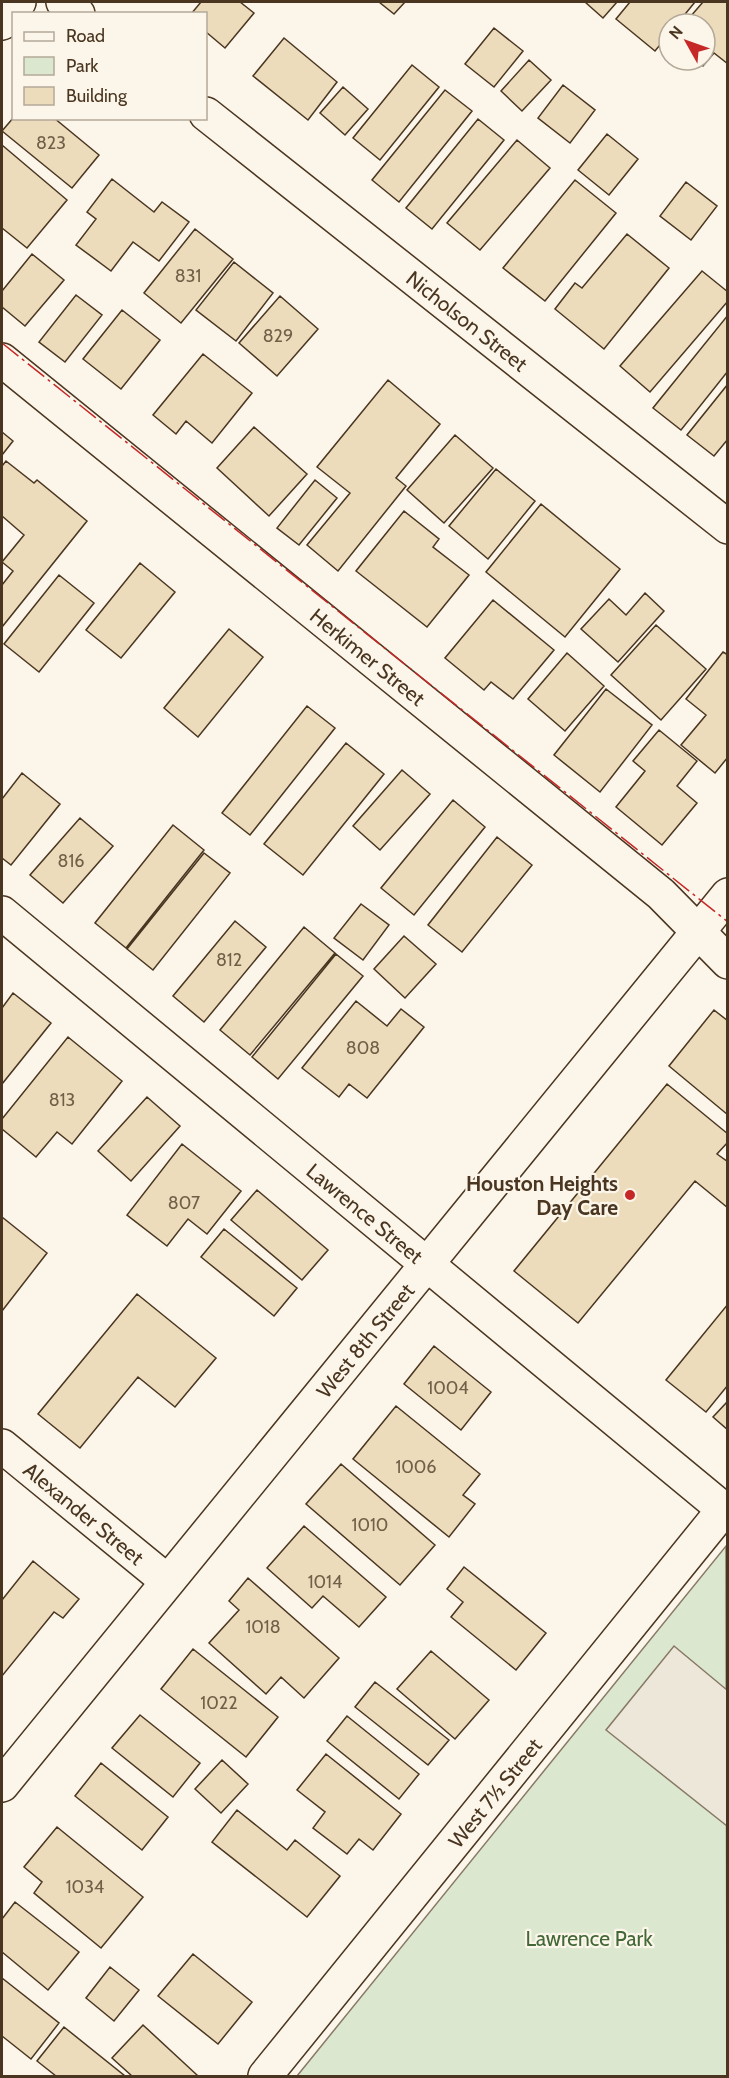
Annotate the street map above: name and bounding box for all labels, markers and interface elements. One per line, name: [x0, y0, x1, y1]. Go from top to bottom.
legend: [12, 12, 207, 120]
north arrow: [657, 12, 717, 72]
text: N: [665, 22, 687, 43]
text: Road: [66, 25, 105, 47]
text: Park: [66, 55, 99, 77]
text: Building: [66, 85, 128, 107]
house number: 823: [36, 132, 66, 154]
house number: 831: [175, 265, 201, 287]
street label: Nicholson Street: [402, 265, 533, 376]
house number: 829: [263, 325, 293, 347]
street label: Herkimer Street: [306, 603, 430, 710]
house number: 816: [57, 850, 85, 872]
house number: 812: [216, 949, 242, 971]
house number: 808: [346, 1037, 380, 1059]
house number: 813: [49, 1089, 75, 1111]
street label: Lawrence Street: [302, 1158, 428, 1268]
place label: Houston Heights Day Care: [466, 1171, 618, 1220]
marker: Houston Heights Day Care: [623, 1188, 637, 1202]
house number: 807: [168, 1192, 200, 1214]
street label: West 8th Street: [311, 1278, 419, 1402]
house number: 1004: [427, 1377, 469, 1399]
house number: 1006: [395, 1456, 437, 1478]
street label: Alexander Street: [19, 1457, 149, 1570]
house number: 1010: [352, 1514, 388, 1536]
house number: 1014: [308, 1571, 342, 1593]
house number: 1018: [245, 1616, 281, 1638]
house number: 1022: [200, 1692, 238, 1714]
street label: West 7½ Street: [443, 1733, 547, 1853]
house number: 1034: [66, 1876, 104, 1898]
park label: Lawrence Park: [525, 1926, 653, 1951]

